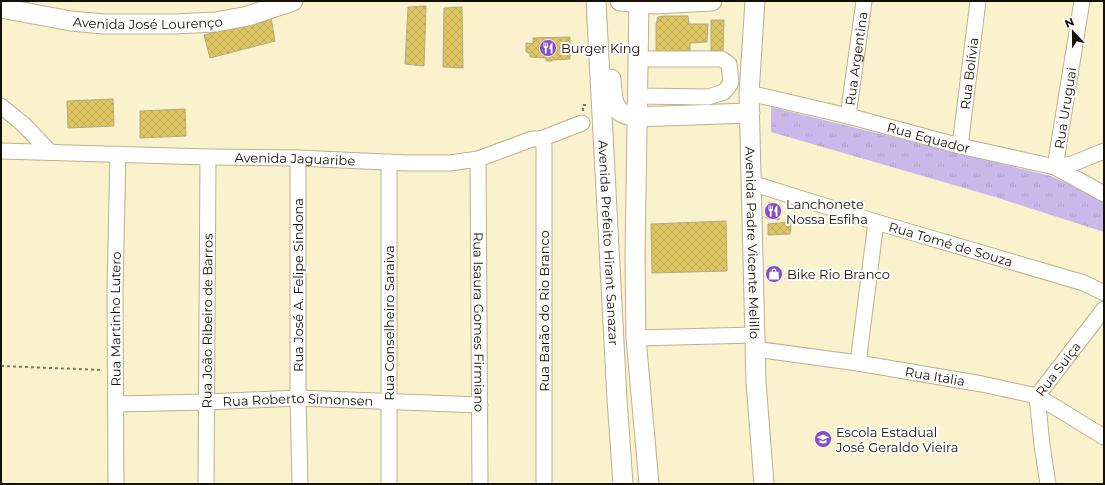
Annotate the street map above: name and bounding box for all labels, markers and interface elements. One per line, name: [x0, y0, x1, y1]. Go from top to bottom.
street label: Rua Argentina: [842, 11, 870, 106]
north arrow: [1053, 12, 1093, 52]
street label: Avenida José Lourenço: [72, 13, 224, 32]
text: N: [1063, 15, 1076, 31]
street label: Rua Bolívia: [957, 37, 981, 110]
restaurant icon: Burger King: [538, 38, 558, 58]
place label: Burger King: [561, 40, 640, 56]
street label: Rua Uruguai: [1051, 66, 1079, 150]
street label: Rua Equador: [885, 119, 972, 156]
street label: Avenida Prefeito Hirant Sanazar: [595, 140, 622, 346]
street label: Avenida Padre Vicente Melillo: [742, 146, 763, 339]
street label: Avenida Jaguaribe: [234, 149, 356, 169]
place label: Lanchonete Nossa Esfiha: [786, 196, 868, 227]
street label: Rua José A. Felipe Sindona: [290, 198, 306, 372]
restaurant icon: Lanchonete Nossa Esfiha: [763, 201, 783, 221]
street label: Rua Tomé de Souza: [887, 218, 1015, 270]
street label: Rua Barão do Rio Branco: [536, 230, 552, 392]
street label: Rua Isaura Gomes Firmiano: [470, 232, 488, 412]
street label: Rua João Ribeiro de Barros: [198, 233, 216, 409]
street label: Rua Conselheiro Saraiva: [381, 245, 397, 401]
street label: Rua Martinho Lutero: [107, 251, 124, 387]
shop icon: Bike Rio Branco: [764, 264, 784, 284]
place label: Bike Rio Branco: [787, 266, 890, 282]
street label: Rua Suiça: [1032, 338, 1084, 399]
street label: Rua Itália: [904, 363, 966, 389]
street label: Rua Roberto Simonsen: [222, 390, 374, 409]
place label: Escola Estadual José Geraldo Vieira: [835, 424, 958, 455]
school or university icon: Escola Estadual José Geraldo Vieira: [813, 429, 833, 449]

